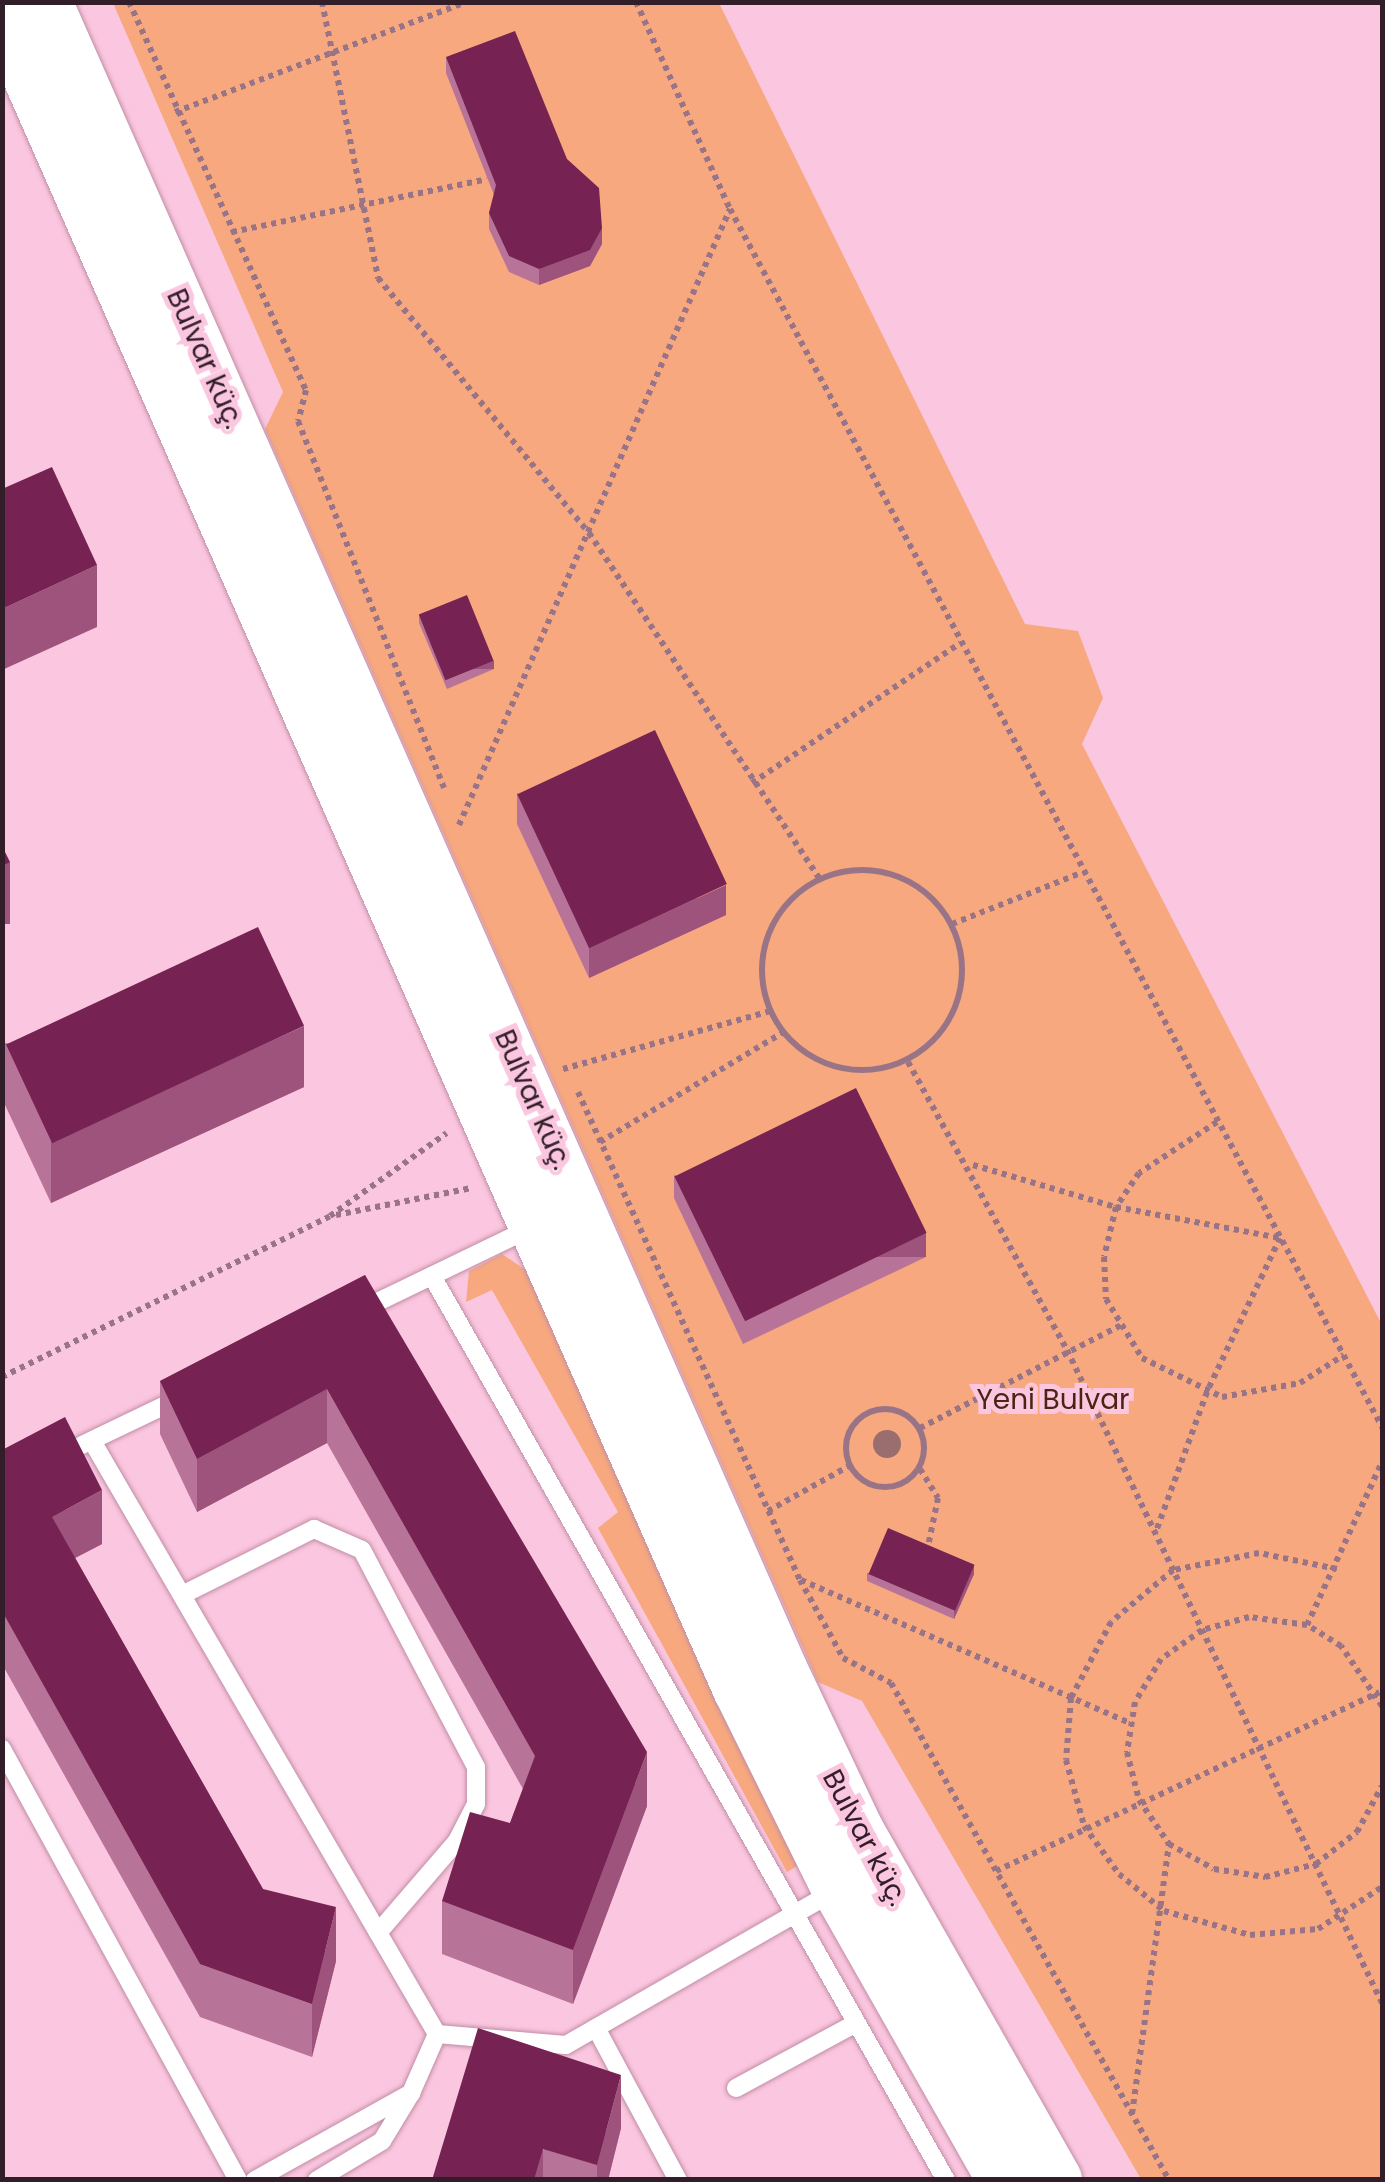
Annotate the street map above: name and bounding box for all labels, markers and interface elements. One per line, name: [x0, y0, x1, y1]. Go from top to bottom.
street label: Bulvar küç.: [159, 284, 251, 434]
street label: Bulvar küç.: [487, 1025, 579, 1175]
park label: Yeni Bulvar: [976, 1383, 1130, 1417]
street label: Bulvar küç.: [815, 1764, 915, 1912]

